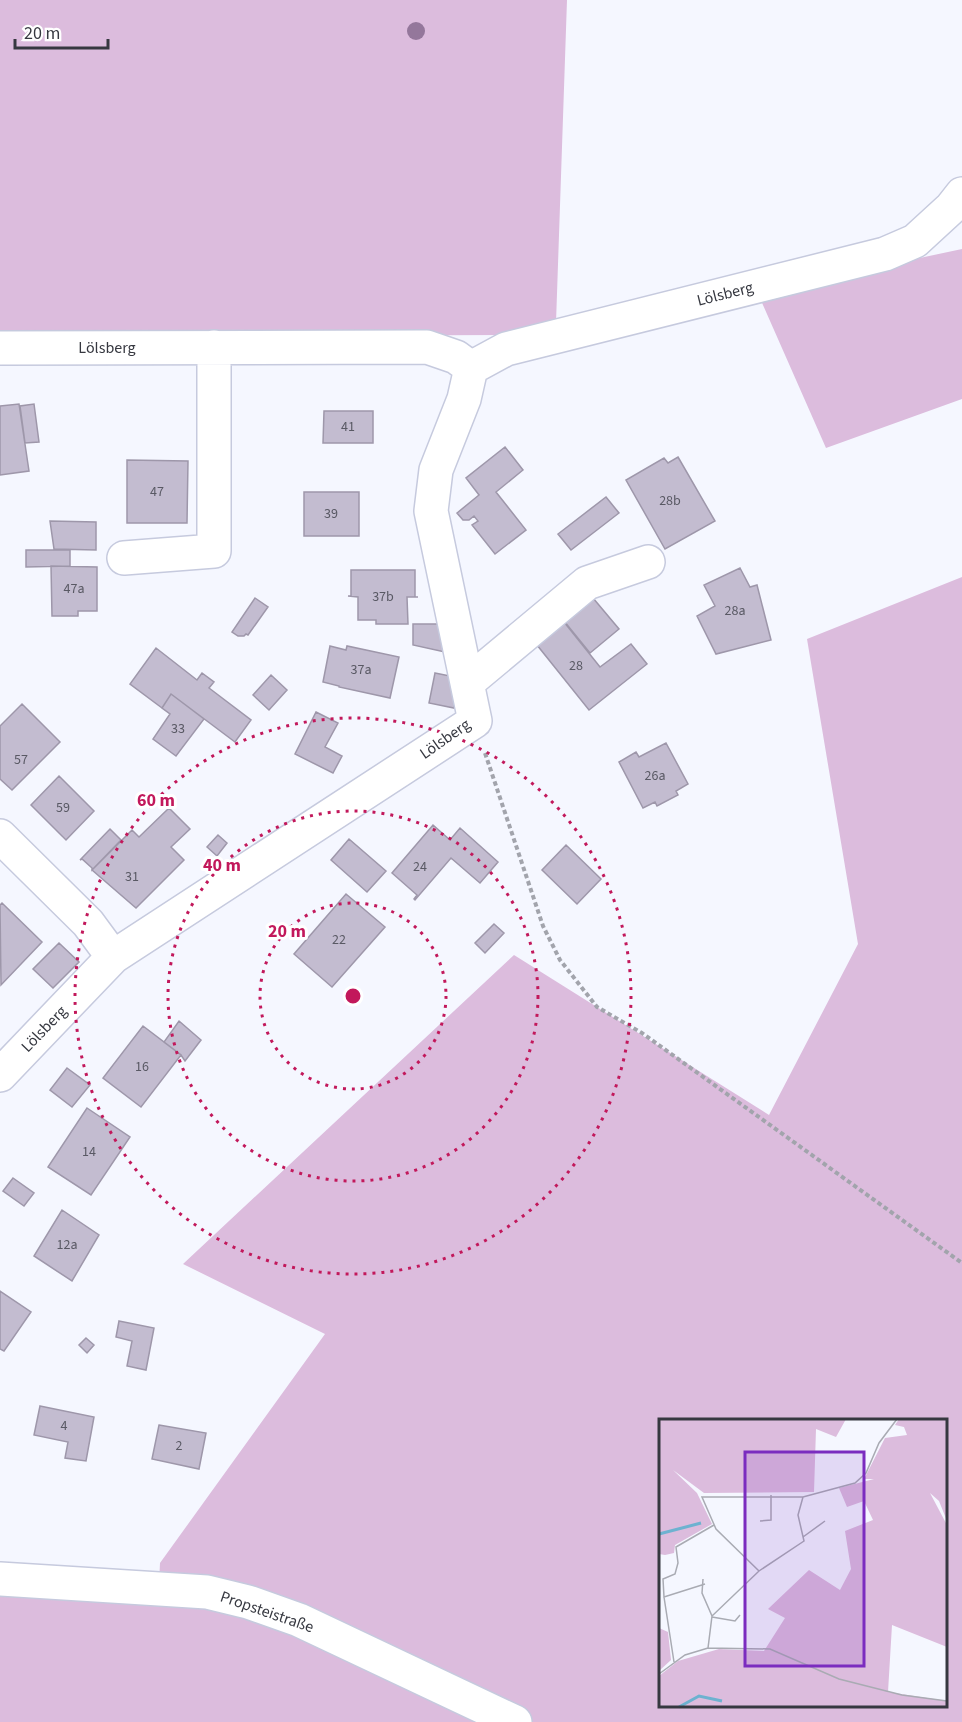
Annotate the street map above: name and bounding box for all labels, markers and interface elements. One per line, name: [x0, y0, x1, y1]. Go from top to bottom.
scale bar: [15, 12, 108, 50]
text: 20 m: [24, 21, 60, 46]
street label: Lölsberg: [695, 276, 755, 312]
street label: Lölsberg: [78, 337, 136, 359]
house number: 41: [341, 417, 355, 437]
house number: 47: [150, 482, 164, 502]
house number: 28b: [659, 491, 681, 511]
house number: 39: [324, 504, 338, 524]
house number: 47a: [64, 579, 84, 599]
house number: 37b: [372, 587, 394, 607]
house number: 28a: [725, 601, 745, 621]
house number: 28: [569, 656, 583, 676]
house number: 37a: [351, 660, 371, 680]
street label: Lölsberg: [415, 714, 475, 764]
house number: 33: [171, 719, 185, 739]
house number: 57: [14, 750, 28, 770]
house number: 26a: [645, 766, 665, 786]
text: 60 m: [137, 788, 175, 813]
house number: 59: [56, 798, 70, 818]
text: 40 m: [203, 853, 241, 878]
house number: 24: [413, 857, 427, 877]
house number: 31: [125, 867, 139, 887]
text: 20 m: [268, 919, 306, 944]
house number: 22: [332, 930, 346, 950]
centre of rings: [343, 986, 363, 1006]
street label: Lölsberg: [16, 1001, 72, 1057]
house number: 16: [135, 1057, 149, 1077]
house number: 14: [82, 1142, 96, 1162]
house number: 12a: [57, 1235, 77, 1255]
house number: 4: [61, 1416, 68, 1436]
inset map: [659, 1419, 947, 1707]
house number: 2: [176, 1436, 183, 1456]
street label: Propsteistraße: [217, 1586, 317, 1638]

